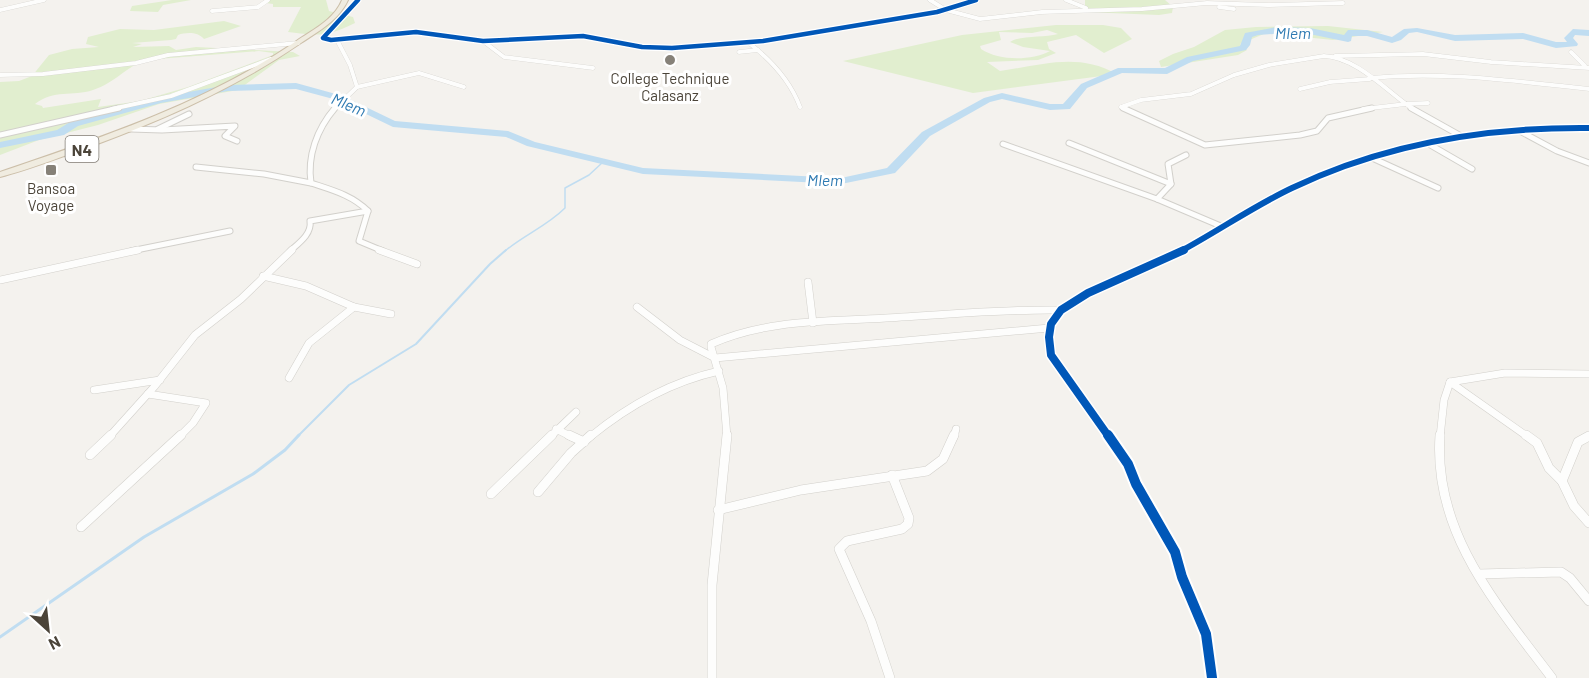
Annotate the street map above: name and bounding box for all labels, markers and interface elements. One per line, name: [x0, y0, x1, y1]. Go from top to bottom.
water label: Mlem: [1275, 23, 1311, 42]
marker: College Technique Calasanz: [663, 53, 677, 67]
place label: College Technique Calasanz: [611, 69, 729, 104]
water label: Mlem: [329, 88, 369, 120]
road number: N4: [66, 136, 98, 162]
marker: Bansoa Voyage: [44, 163, 58, 177]
water label: Mlem: [807, 170, 843, 189]
place label: Bansoa Voyage: [27, 179, 75, 214]
north arrow: [18, 600, 78, 660]
text: N: [46, 633, 64, 655]

